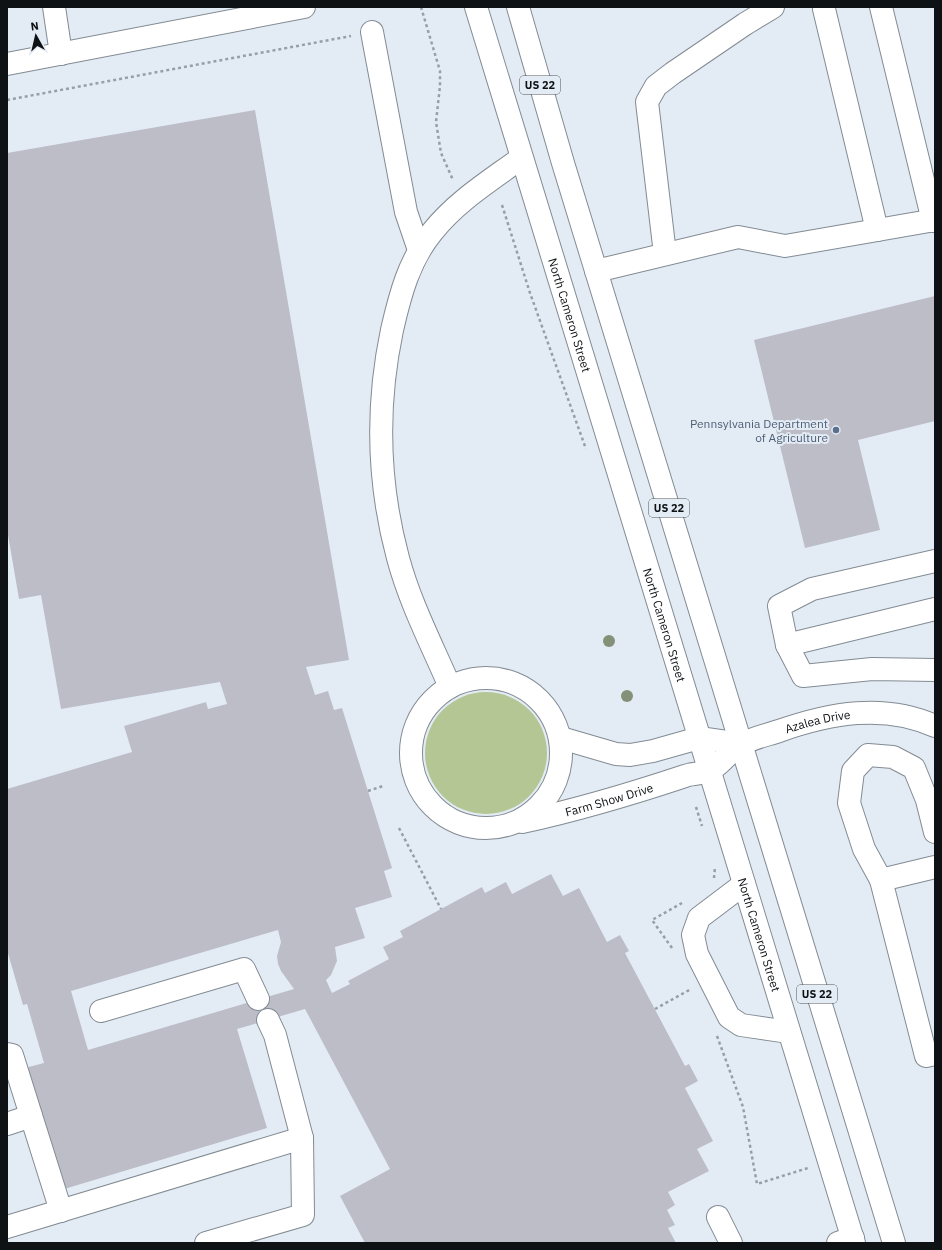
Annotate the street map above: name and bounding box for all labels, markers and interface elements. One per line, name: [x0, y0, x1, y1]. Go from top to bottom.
north arrow: [16, 16, 56, 56]
text: N: [30, 19, 40, 34]
road number: US 22: [520, 76, 560, 94]
street label: North Cameron Street: [546, 256, 595, 374]
place label: Pennsylvania Department of Agriculture: [690, 416, 828, 445]
marker: Pennsylvania Department of Agriculture: [831, 425, 841, 435]
road number: US 22: [649, 499, 689, 517]
street label: North Cameron Street: [640, 566, 689, 683]
street label: Azalea Drive: [783, 706, 851, 736]
street label: Farm Show Drive: [563, 779, 655, 819]
street label: North Cameron Street: [735, 876, 784, 993]
road number: US 22: [797, 985, 837, 1003]

